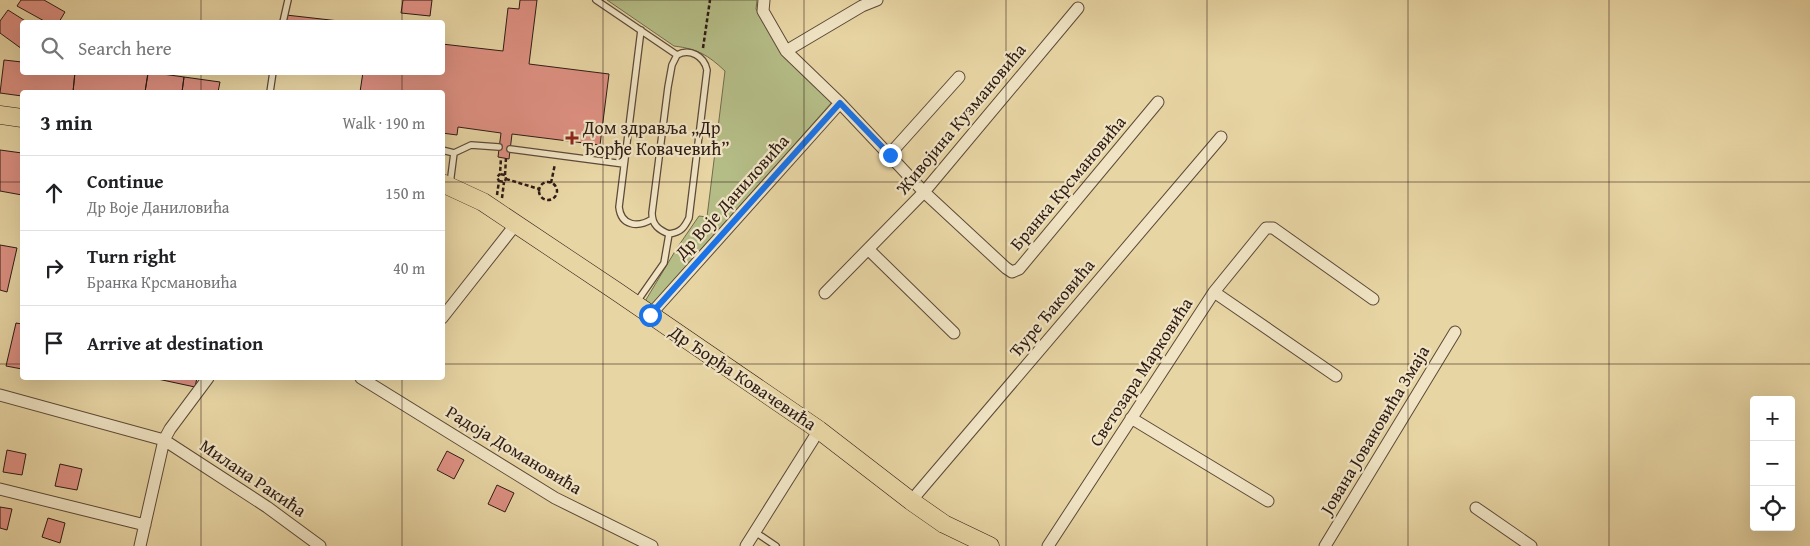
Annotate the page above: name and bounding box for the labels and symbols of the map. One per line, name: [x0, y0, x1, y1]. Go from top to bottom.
street label: Живојина Кузмановића: [888, 37, 1032, 201]
street label: Бранка Крсмановића: [1003, 109, 1132, 256]
place label: Дом здравља „Др Ђорђе Ковачевић”: [582, 114, 730, 162]
street label: Др Воје Даниловића: [667, 128, 796, 266]
marker: Дом здравља „Др Ђорђе Ковачевић”: [565, 131, 579, 145]
route end: [879, 144, 902, 167]
street label: Ђуре Ђаковића: [1002, 252, 1101, 363]
street label: Светозара Марковића: [1082, 292, 1199, 452]
route start: [639, 304, 662, 327]
street label: Др Ђорђа Ковачевића: [664, 318, 823, 437]
street label: Јована Јовановића Змаја: [1312, 340, 1436, 521]
street label: Радоја Домановића: [441, 398, 588, 501]
street label: Милана Ракића: [195, 432, 312, 524]

